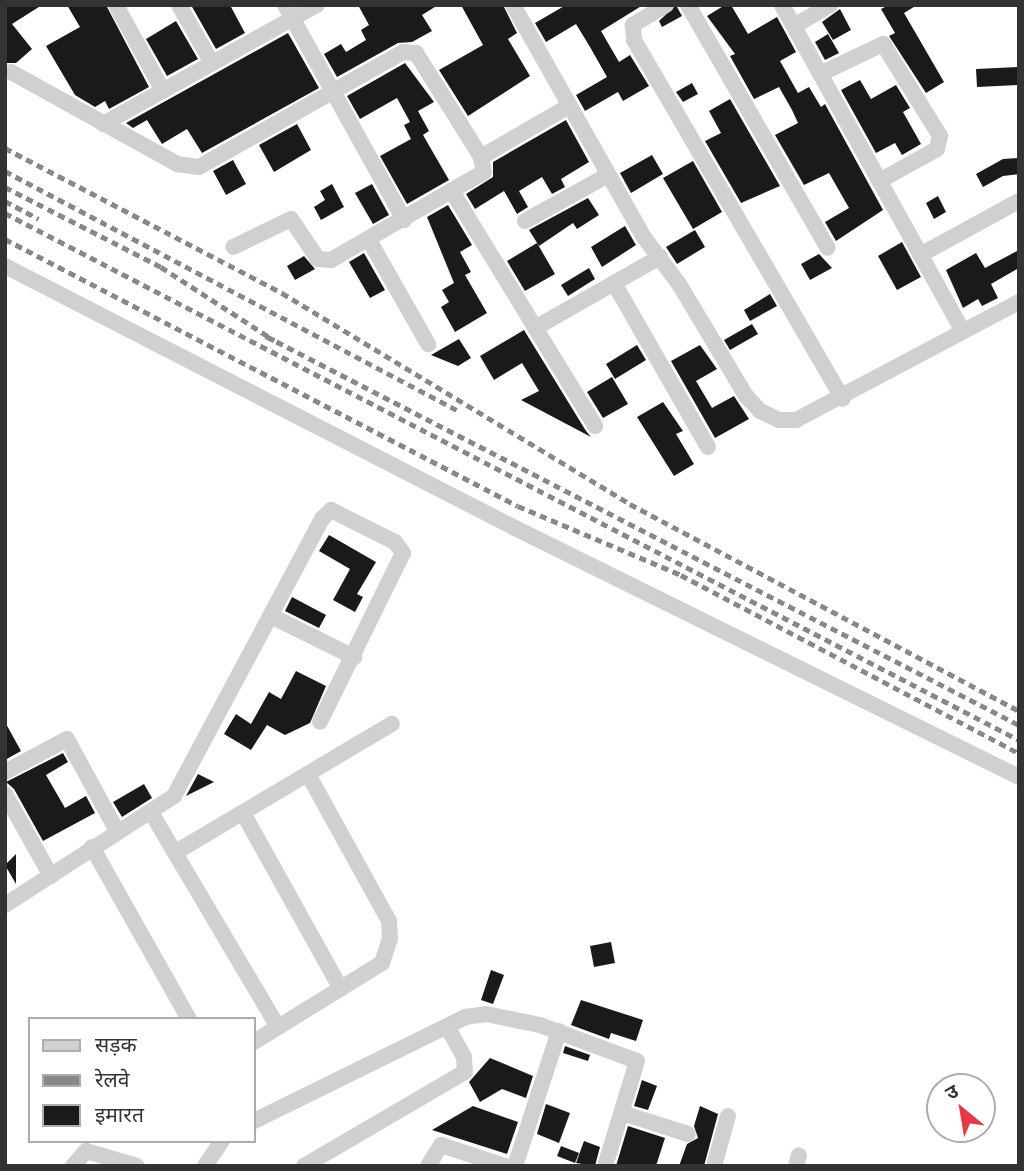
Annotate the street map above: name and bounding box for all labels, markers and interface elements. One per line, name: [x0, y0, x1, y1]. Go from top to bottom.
legend: [28, 1017, 256, 1143]
text: सड़क: [95, 1031, 137, 1056]
text: रेलवे: [95, 1066, 130, 1091]
north arrow: [926, 1073, 996, 1143]
text: उ: [941, 1078, 962, 1104]
text: इमारत: [95, 1101, 144, 1126]

